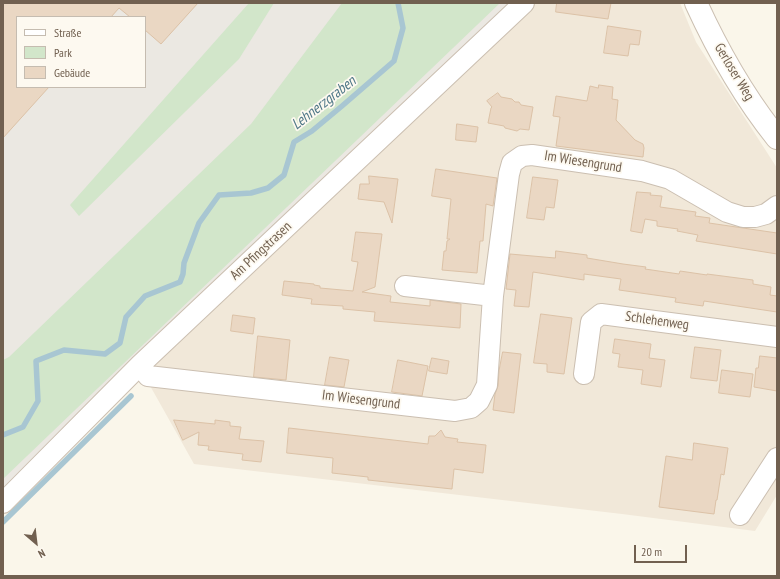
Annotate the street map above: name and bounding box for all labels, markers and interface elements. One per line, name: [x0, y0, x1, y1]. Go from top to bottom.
legend: [16, 16, 146, 88]
text: Straße: [54, 25, 81, 40]
street label: Gerloser Weg: [710, 40, 758, 104]
text: Park: [54, 45, 72, 60]
text: Gebäude: [54, 65, 90, 80]
water label: Lehnerzgraben: [288, 72, 360, 134]
street label: Im Wiesengrund: [543, 148, 623, 176]
street label: Am Pfingstrasen: [227, 218, 295, 284]
street label: Schlehenweg: [624, 308, 690, 334]
street label: Im Wiesengrund: [321, 387, 401, 413]
north arrow: [16, 523, 56, 563]
scale bar: [636, 537, 689, 563]
text: 20 m: [641, 544, 662, 559]
text: N: [36, 546, 48, 561]

